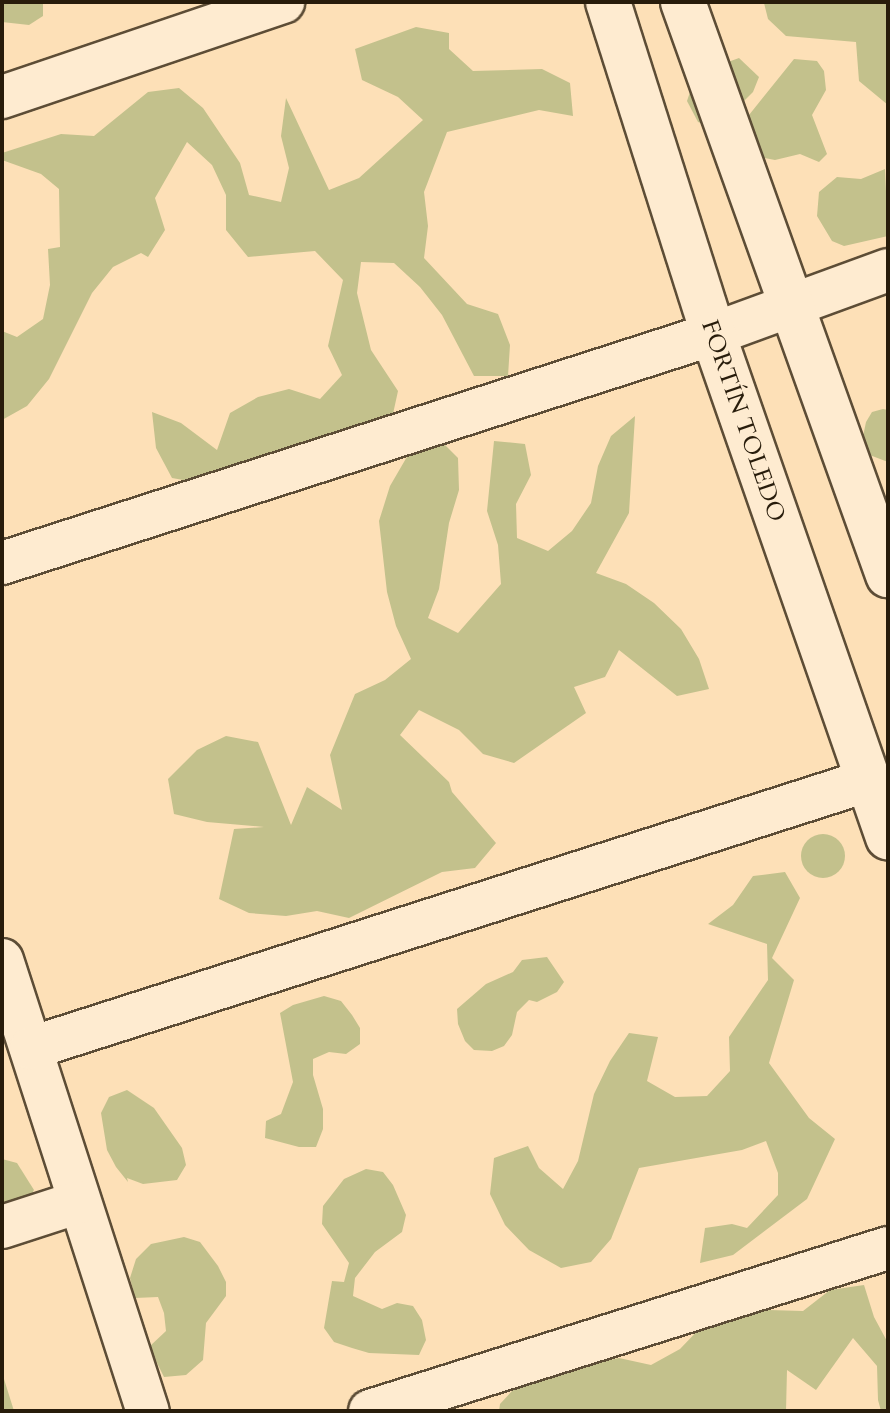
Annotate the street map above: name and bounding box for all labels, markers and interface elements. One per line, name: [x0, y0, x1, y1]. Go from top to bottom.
street label: FORTÍN TOLEDO: [695, 316, 791, 526]

